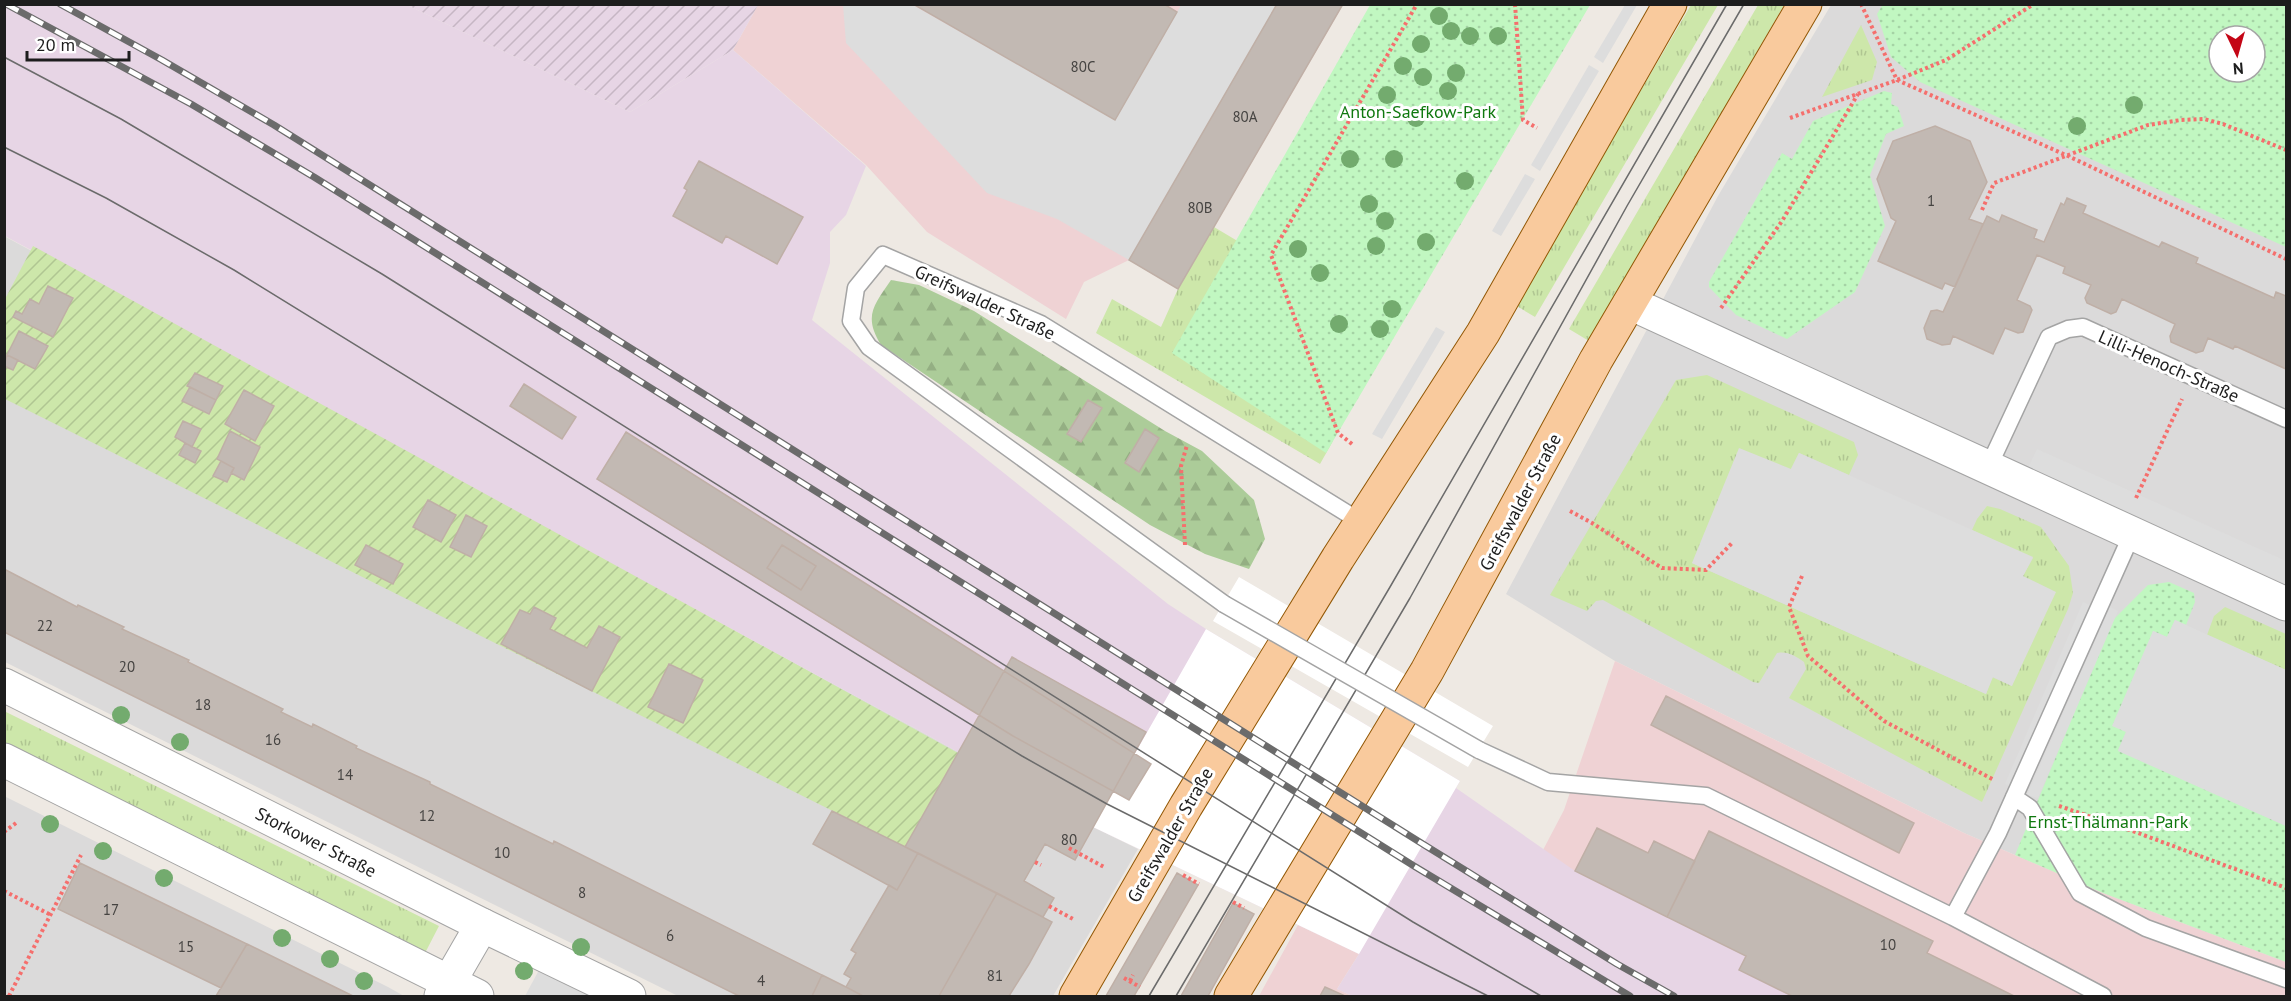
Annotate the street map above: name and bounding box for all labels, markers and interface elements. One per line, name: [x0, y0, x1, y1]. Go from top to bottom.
scale bar: [27, 24, 129, 62]
north arrow: [2207, 24, 2267, 84]
text: 20 m: [36, 33, 75, 56]
house number: 80C: [1071, 57, 1095, 76]
text: N: [2232, 59, 2244, 79]
park label: Anton-Saefkow-Park: [1340, 100, 1497, 123]
house number: 80A: [1232, 107, 1258, 126]
house number: 1: [1927, 191, 1935, 210]
house number: 80B: [1187, 198, 1213, 217]
street label: Greifswalder Straße: [911, 259, 1059, 345]
street label: Lilli-Henoch-Straße: [2095, 325, 2243, 407]
street label: Greifswalder Straße: [1474, 429, 1566, 575]
house number: 22: [37, 616, 53, 635]
house number: 20: [119, 657, 135, 676]
house number: 18: [195, 695, 211, 714]
house number: 16: [265, 730, 281, 749]
street label: Greifswalder Straße: [1122, 763, 1218, 907]
house number: 14: [337, 765, 353, 784]
street label: Storkower Straße: [252, 802, 380, 882]
house number: 12: [419, 806, 435, 825]
park label: Ernst-Thälmann-Park: [2028, 810, 2189, 833]
house number: 80: [1061, 830, 1077, 849]
house number: 10: [494, 843, 510, 862]
house number: 8: [578, 883, 586, 902]
house number: 17: [103, 900, 119, 919]
house number: 6: [666, 926, 674, 945]
house number: 10: [1880, 935, 1896, 954]
house number: 15: [178, 937, 194, 956]
house number: 81: [987, 966, 1003, 985]
house number: 4: [757, 971, 765, 990]

